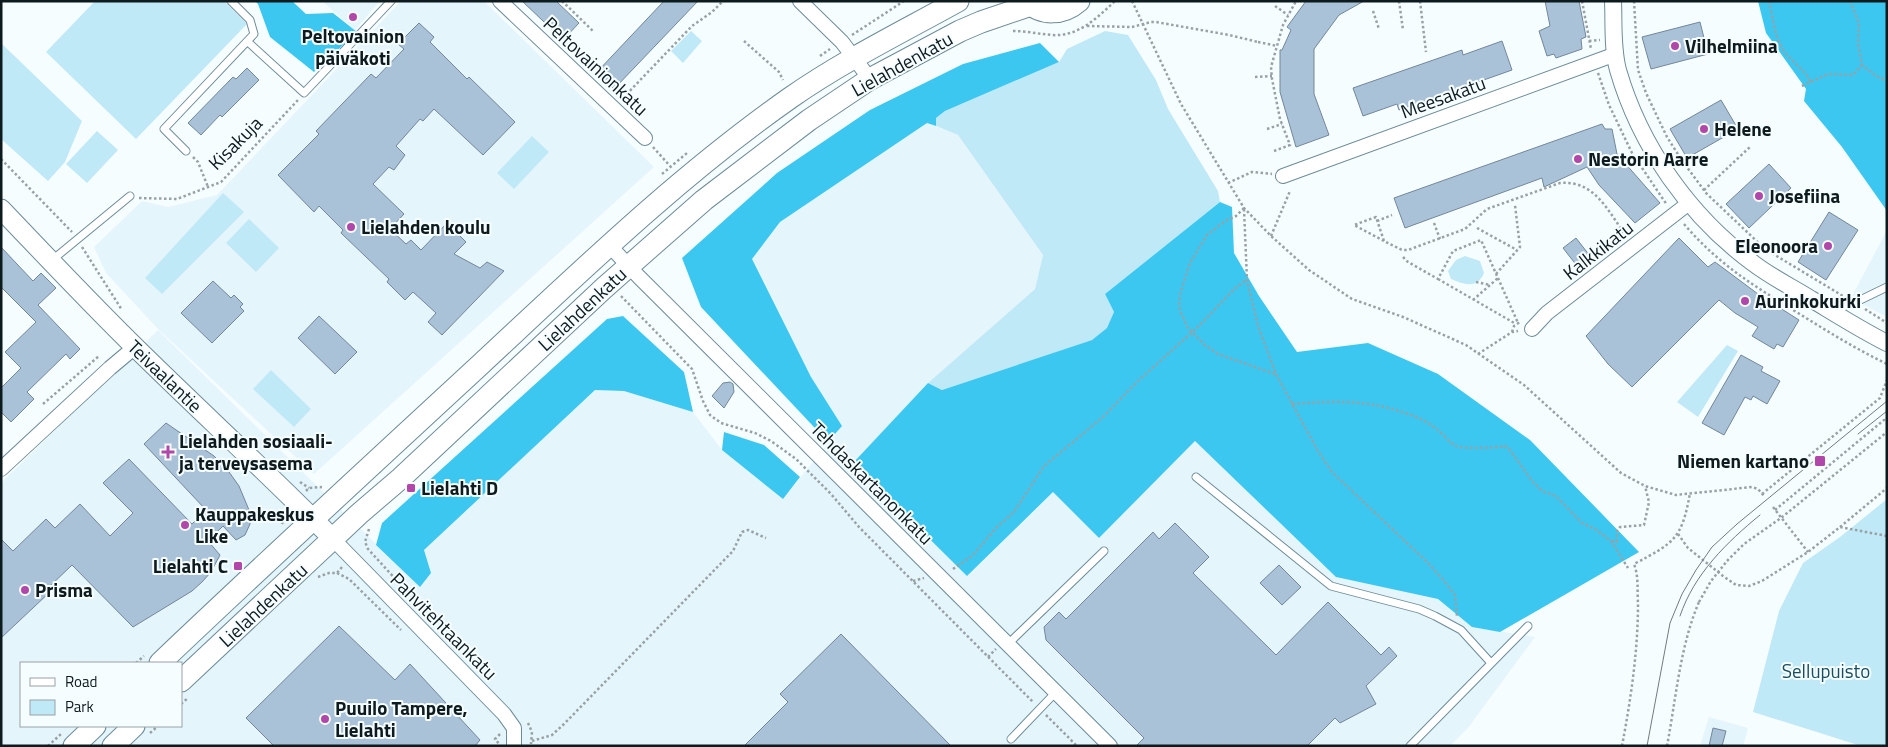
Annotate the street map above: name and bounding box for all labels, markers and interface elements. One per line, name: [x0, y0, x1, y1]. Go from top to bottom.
street label: Peltovainionkatu: [537, 9, 655, 122]
marker: Peltovainion päiväkoti: [347, 11, 359, 23]
place label: Peltovainion päiväkoti: [302, 21, 404, 72]
street label: Lielahdenkatu: [846, 24, 958, 103]
place label: Vilhelmiina: [1685, 31, 1778, 60]
marker: Vilhelmiina: [1669, 40, 1681, 52]
street label: Meesakatu: [1396, 68, 1489, 125]
street label: Kisakuja: [201, 109, 269, 176]
place label: Helene: [1714, 114, 1772, 143]
marker: Helene: [1698, 123, 1710, 135]
place label: Nestorin Aarre: [1588, 144, 1709, 173]
marker: Nestorin Aarre: [1572, 153, 1584, 165]
place label: Josefiina: [1769, 181, 1841, 210]
marker: Josefiina: [1753, 190, 1765, 202]
place label: Lielahden koulu: [361, 212, 491, 241]
street label: Kalkkikatu: [1556, 213, 1639, 286]
marker: Lielahden koulu: [345, 221, 357, 233]
place label: Eleonoora: [1735, 231, 1818, 260]
marker: Eleonoora: [1822, 240, 1834, 252]
street label: Lielahdenkatu: [531, 260, 633, 357]
place label: Aurinkokurki: [1755, 286, 1861, 315]
marker: Aurinkokurki: [1739, 295, 1751, 307]
street label: Teivaalantie: [121, 332, 209, 419]
street label: Tehdaskartanonkatu: [804, 415, 940, 551]
place label: Lielahden sosiaali- ja terveysasema: [178, 426, 333, 477]
marker: Lielahden sosiaali- ja terveysasema: [161, 445, 175, 459]
place label: Niemen kartano: [1677, 446, 1809, 475]
marker: Niemen kartano: [1813, 454, 1827, 468]
place label: Lielahti D: [421, 473, 498, 502]
marker: Lielahti D: [405, 482, 417, 494]
place label: Kauppakeskus Like: [195, 499, 314, 550]
marker: Kauppakeskus Like: [179, 519, 191, 531]
place label: Lielahti C: [153, 551, 228, 580]
street label: Lielahdenkatu: [212, 556, 314, 653]
marker: Lielahti C: [232, 560, 244, 572]
street label: Pahvitehtaankatu: [384, 565, 505, 686]
place label: Prisma: [35, 575, 93, 604]
marker: Prisma: [19, 584, 31, 596]
park label: Sellupuisto: [1782, 656, 1870, 685]
legend: [20, 662, 182, 727]
text: Road: [65, 670, 97, 693]
place label: Puuilo Tampere, Lielahti: [335, 693, 468, 744]
text: Park: [65, 695, 94, 718]
marker: Puuilo Tampere, Lielahti: [319, 713, 331, 725]

